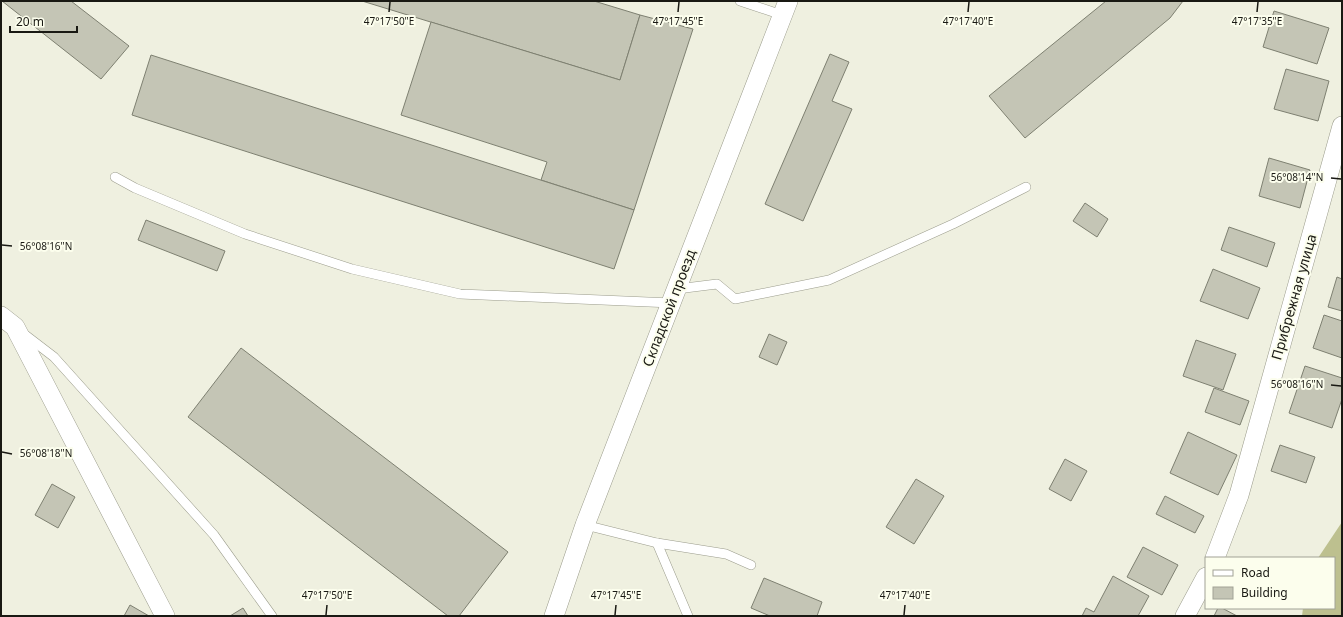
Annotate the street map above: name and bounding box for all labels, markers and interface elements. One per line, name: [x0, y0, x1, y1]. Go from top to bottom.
scale bar: [10, 8, 77, 34]
text: 20 m: [16, 13, 44, 30]
text: 47°17'50"E: [364, 14, 414, 28]
text: 47°17'45"E: [653, 14, 703, 28]
text: 47°17'40"E: [943, 14, 993, 28]
text: 47°17'35"E: [1232, 14, 1282, 28]
text: 56°08'14"N: [1271, 170, 1323, 184]
street label: Прибрежная улица: [1266, 232, 1321, 362]
text: 56°08'16"N: [20, 239, 72, 253]
street label: Складской проезд: [637, 246, 700, 369]
text: 56°08'16"N: [1271, 377, 1323, 391]
text: 56°08'18"N: [20, 446, 72, 460]
legend: [1205, 557, 1335, 609]
text: Road: [1241, 564, 1270, 581]
text: Building: [1241, 584, 1288, 601]
text: 47°17'50"E: [302, 588, 352, 602]
text: 47°17'45"E: [591, 588, 641, 602]
text: 47°17'40"E: [880, 588, 930, 602]

